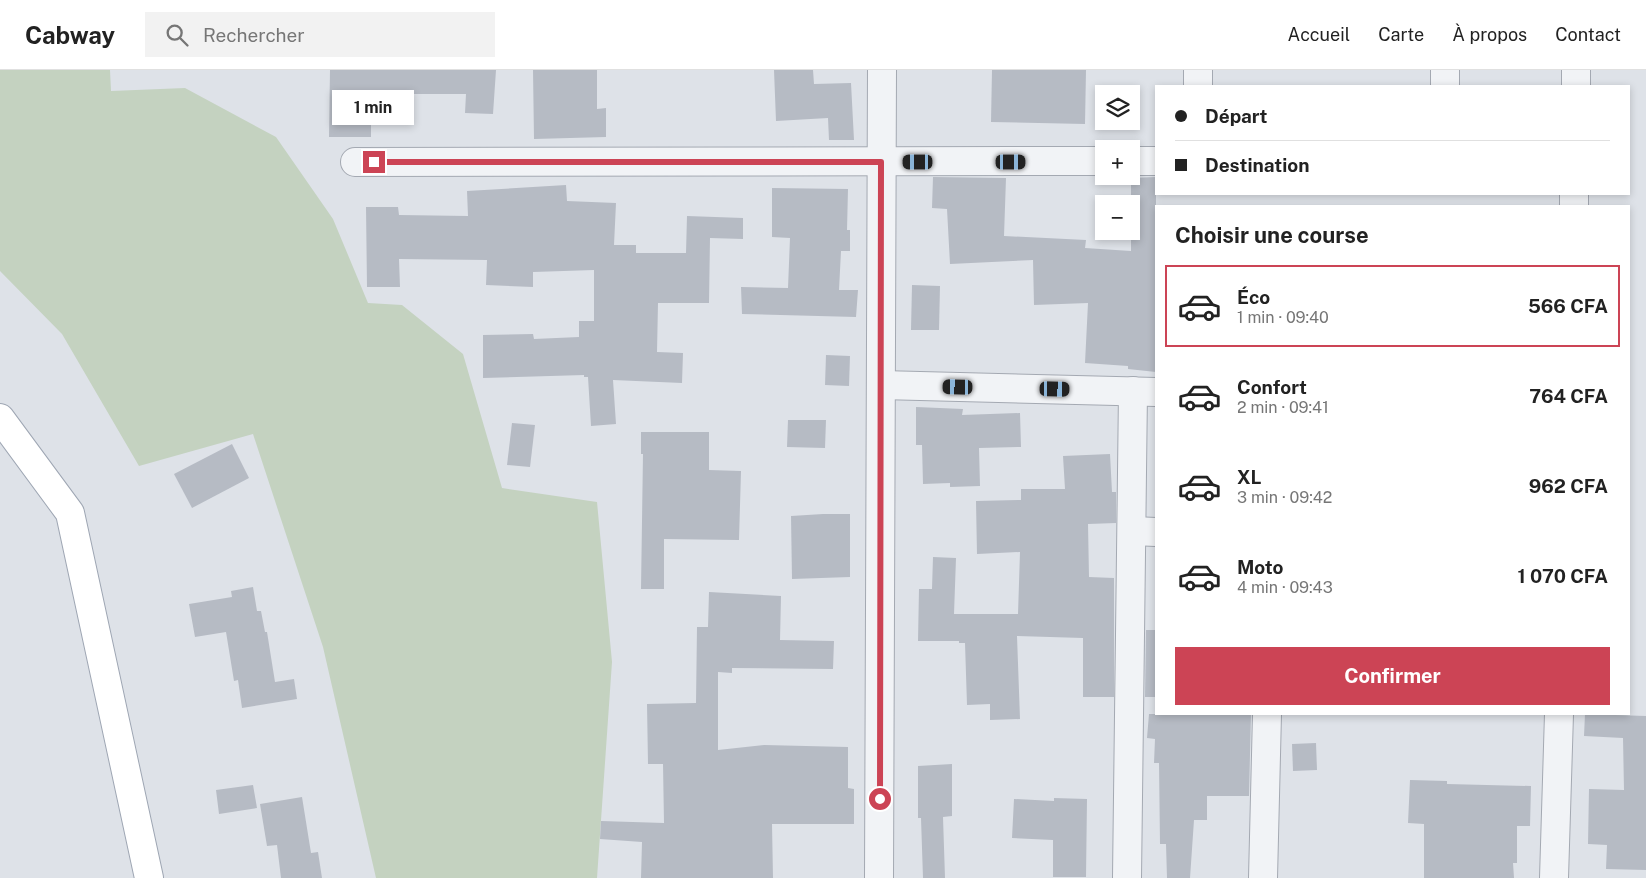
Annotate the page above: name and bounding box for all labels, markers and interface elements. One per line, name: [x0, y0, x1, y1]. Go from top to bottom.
search box: [145, 12, 495, 57]
text: Cabway: [25, 21, 115, 49]
icon: search: [163, 21, 191, 49]
text: Rechercher: [203, 24, 305, 46]
text: Accueil: [1288, 24, 1350, 45]
text: Carte: [1378, 24, 1424, 45]
text: À propos: [1452, 24, 1527, 45]
text: Contact: [1555, 24, 1621, 45]
map controls: [1095, 85, 1140, 240]
button: layers: [1095, 85, 1140, 130]
callout: 1 min: [333, 89, 415, 124]
text: 1 min: [354, 98, 392, 117]
text: Départ: [1205, 105, 1268, 127]
button: +: [1095, 140, 1140, 185]
route end: [363, 151, 385, 173]
text: Destination: [1205, 154, 1309, 176]
car: [903, 155, 933, 170]
car: [996, 155, 1026, 170]
button: −: [1095, 195, 1140, 240]
text: Choisir une course: [1175, 222, 1369, 248]
icon: car: [1177, 284, 1222, 329]
text: Éco: [1237, 286, 1270, 308]
text: 566 CFA: [1528, 295, 1608, 317]
text: 1 min · 09:40: [1237, 308, 1329, 327]
icon: car: [1177, 374, 1222, 419]
text: Confort: [1237, 376, 1307, 398]
car: [942, 379, 973, 395]
car: [1039, 381, 1070, 397]
text: 764 CFA: [1529, 385, 1608, 407]
text: 2 min · 09:41: [1237, 398, 1329, 417]
icon: car: [1177, 464, 1222, 509]
text: XL: [1237, 466, 1262, 488]
text: 962 CFA: [1529, 475, 1608, 497]
text: 3 min · 09:42: [1237, 488, 1332, 507]
icon: car: [1177, 554, 1222, 599]
text: Moto: [1237, 556, 1283, 578]
text: 1 070 CFA: [1518, 565, 1608, 587]
text: 4 min · 09:43: [1237, 578, 1333, 597]
button: Confirmer: [1175, 647, 1610, 705]
route start: [869, 788, 891, 810]

